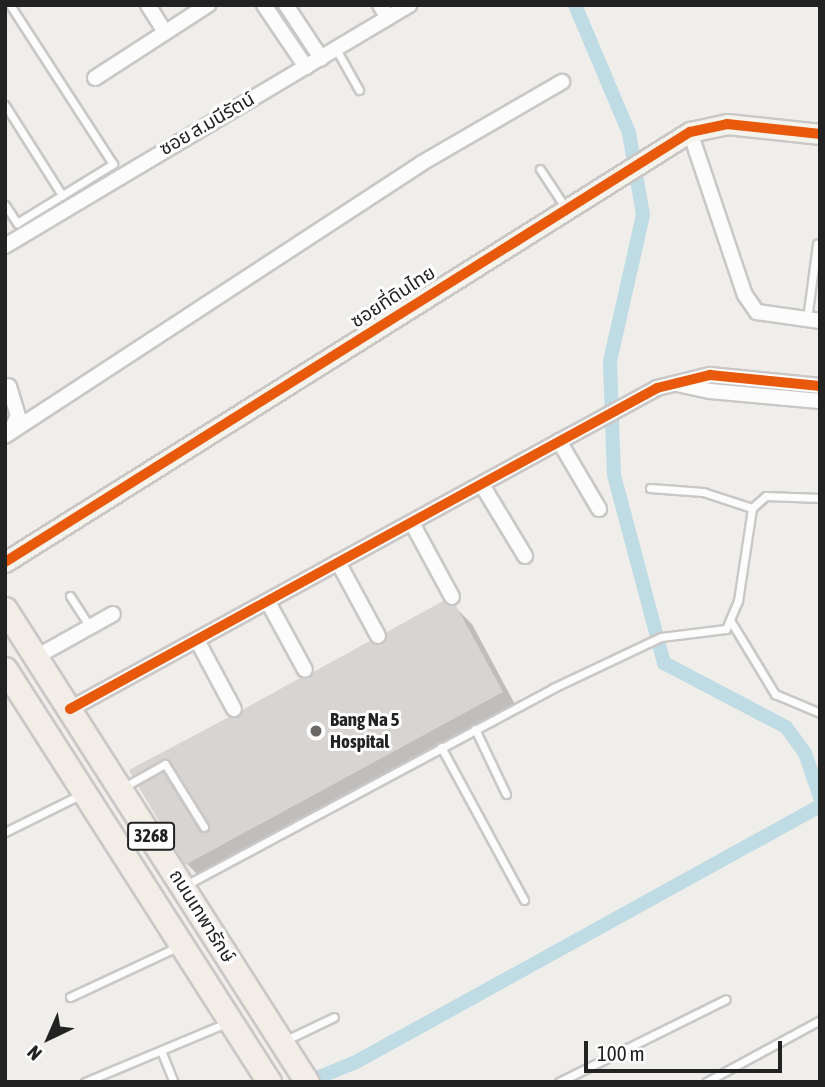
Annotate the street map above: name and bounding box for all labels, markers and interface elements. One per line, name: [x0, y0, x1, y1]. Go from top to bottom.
street label: ซอย ส.มนีรัตน์: [155, 88, 259, 160]
street label: ซอยที่ดินไทย: [346, 261, 440, 333]
place label: Bang Na 5 Hospital: [330, 709, 399, 753]
marker: Bang Na 5 Hospital: [308, 723, 324, 739]
road number: 3268: [127, 822, 176, 850]
street label: ถนนเทพารักษ์: [164, 865, 240, 967]
north arrow: [14, 1003, 84, 1073]
scale bar: [587, 1028, 785, 1072]
text: N: [23, 1041, 46, 1065]
text: 100 m: [597, 1041, 645, 1065]

